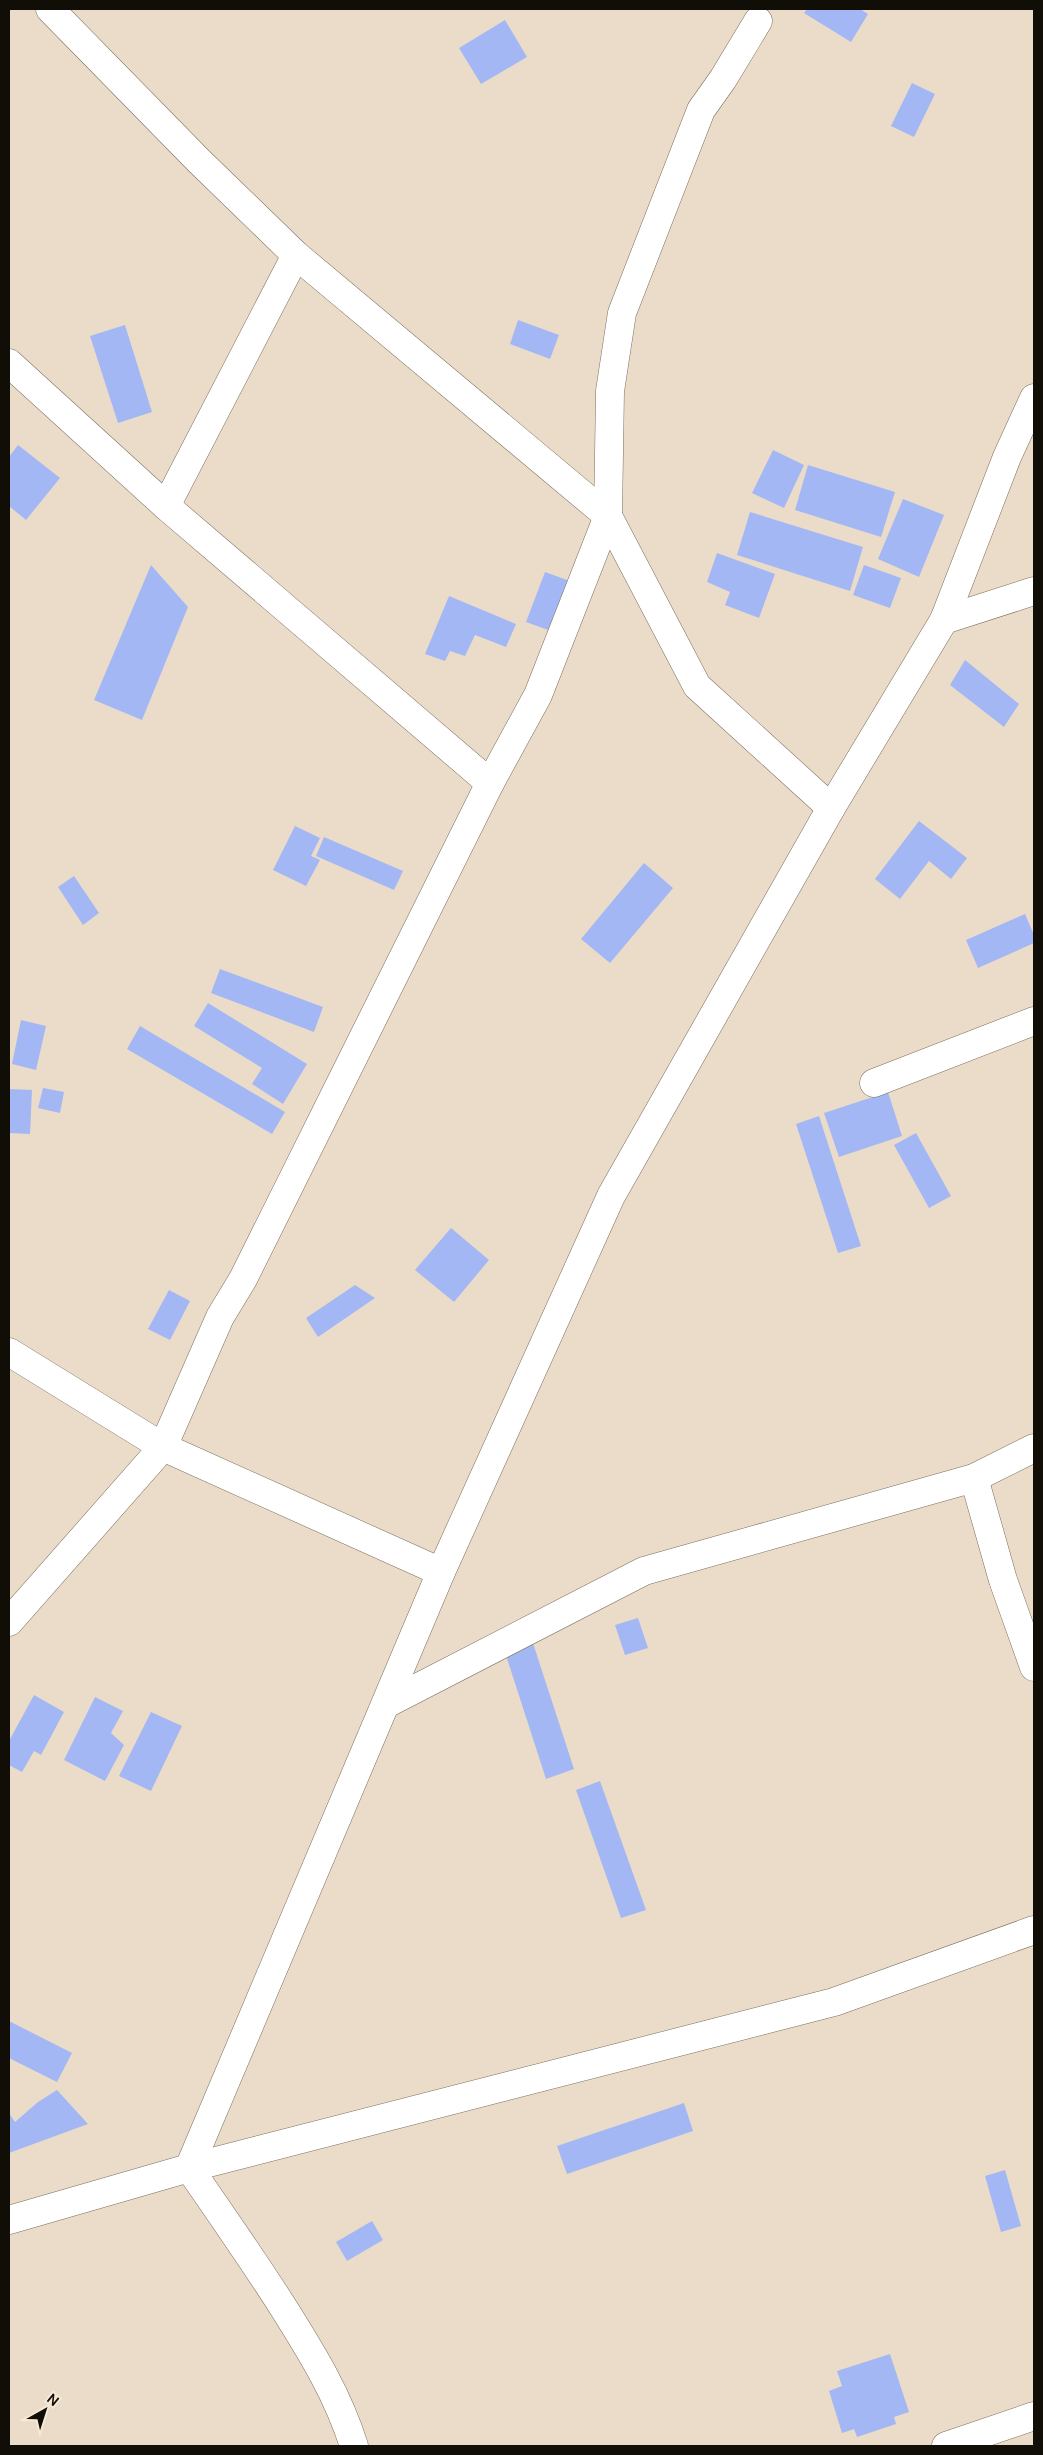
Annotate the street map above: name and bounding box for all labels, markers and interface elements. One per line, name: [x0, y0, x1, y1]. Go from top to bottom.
north arrow: [20, 2385, 70, 2435]
text: N: [44, 2389, 63, 2410]

